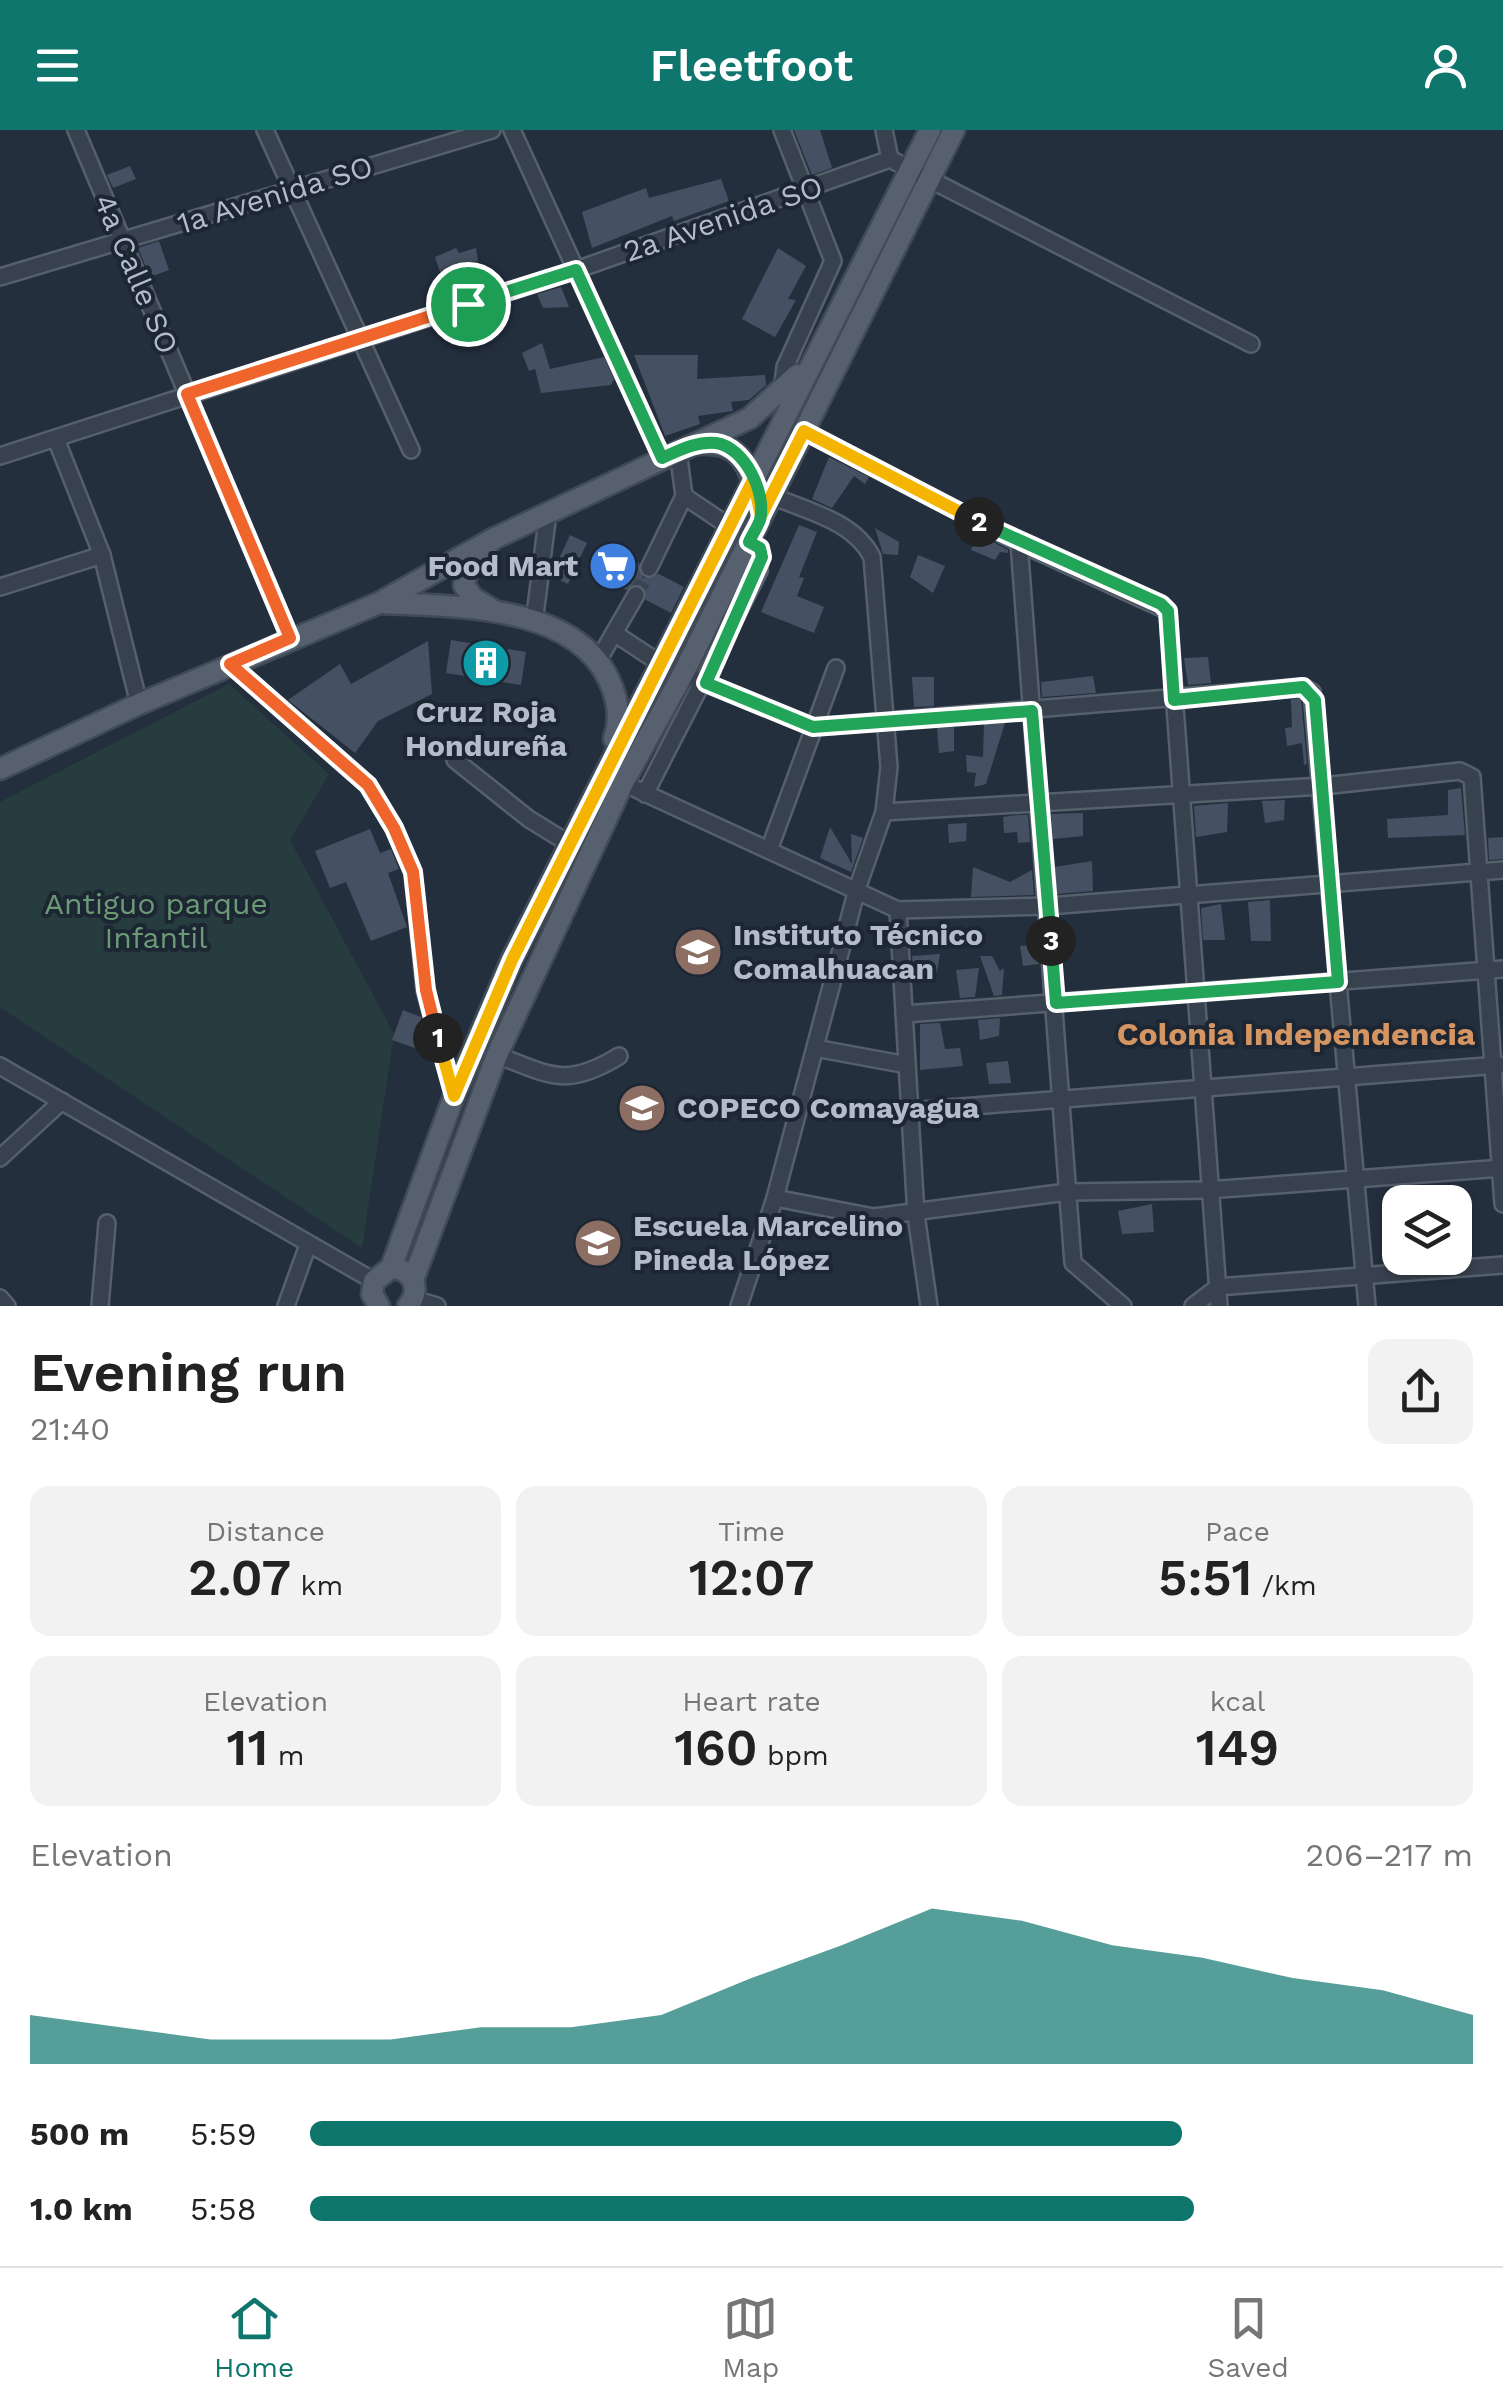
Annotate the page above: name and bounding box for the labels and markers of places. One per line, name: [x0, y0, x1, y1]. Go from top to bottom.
pin: [426, 262, 511, 347]
pin: 2: [954, 497, 1004, 547]
supermarket icon: Food Mart: [587, 540, 639, 592]
place label: Food Mart: [428, 548, 578, 583]
building icon: Cruz Roja Hondureña: [460, 637, 512, 689]
place label: Cruz Roja Hondureña: [405, 694, 568, 763]
pin: 3: [1026, 916, 1076, 966]
place label: Instituto Técnico Comalhuacan: [733, 917, 983, 986]
school or university icon: Instituto Técnico Comalhuacan: [672, 926, 724, 978]
pin: 1: [413, 1013, 463, 1063]
school or university icon: COPECO Comayagua: [616, 1082, 668, 1134]
place label: COPECO Comayagua: [677, 1090, 980, 1125]
place label: Escuela Marcelino Pineda López: [633, 1208, 903, 1277]
school or university icon: Escuela Marcelino Pineda López: [572, 1217, 624, 1269]

